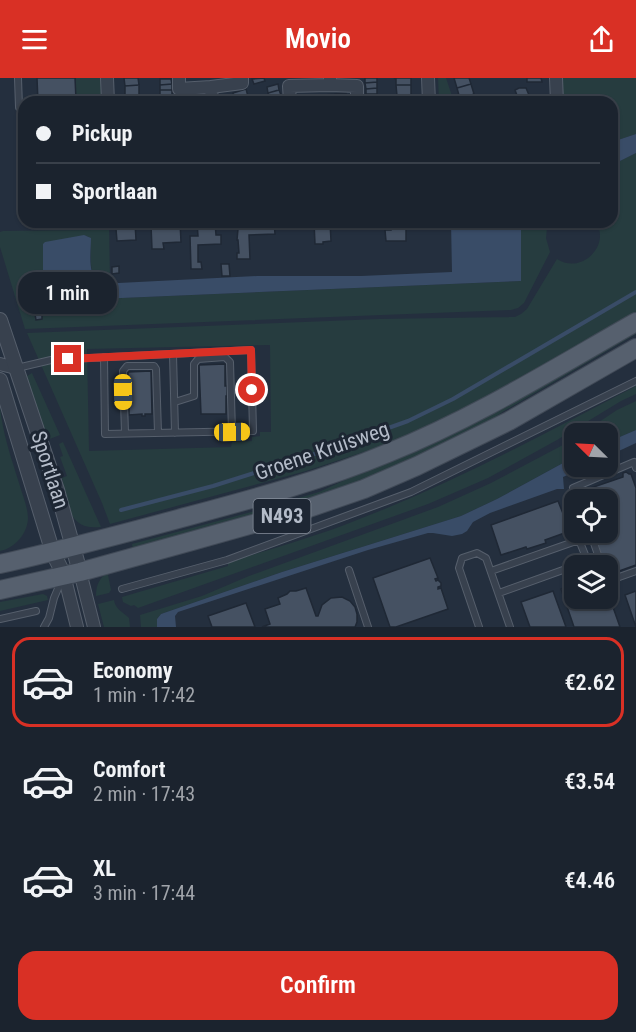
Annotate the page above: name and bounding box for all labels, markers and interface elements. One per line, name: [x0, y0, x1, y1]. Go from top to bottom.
icon: menu: [18, 23, 51, 56]
text: Movio: [285, 23, 351, 55]
icon: share: [585, 23, 618, 56]
text: Pickup: [72, 121, 132, 146]
text: Sportlaan: [72, 179, 157, 204]
callout: 1 min: [19, 272, 118, 314]
text: 1 min: [45, 281, 90, 305]
route end: [54, 345, 81, 372]
car: [114, 374, 132, 410]
route start: [238, 376, 265, 403]
street label: Groene Kruisweg: [252, 417, 392, 485]
car: [214, 423, 250, 441]
north arrow: [564, 423, 618, 477]
map controls: [564, 423, 618, 609]
street label: Sportlaan: [26, 428, 74, 512]
button: locate: [564, 489, 618, 543]
road number: N493: [254, 499, 310, 533]
button: layers: [564, 555, 618, 609]
icon: car: [21, 655, 75, 709]
text: Economy: [93, 658, 173, 683]
text: €2.62: [564, 670, 615, 695]
text: 1 min · 17:42: [93, 683, 195, 707]
icon: car: [21, 754, 75, 808]
text: Comfort: [93, 757, 166, 782]
text: €3.54: [564, 769, 615, 794]
text: 2 min · 17:43: [93, 782, 195, 806]
icon: car: [21, 853, 75, 907]
text: XL: [93, 856, 116, 881]
text: €4.46: [564, 868, 615, 893]
text: 3 min · 17:44: [93, 881, 195, 905]
button: Confirm: [18, 951, 618, 1020]

